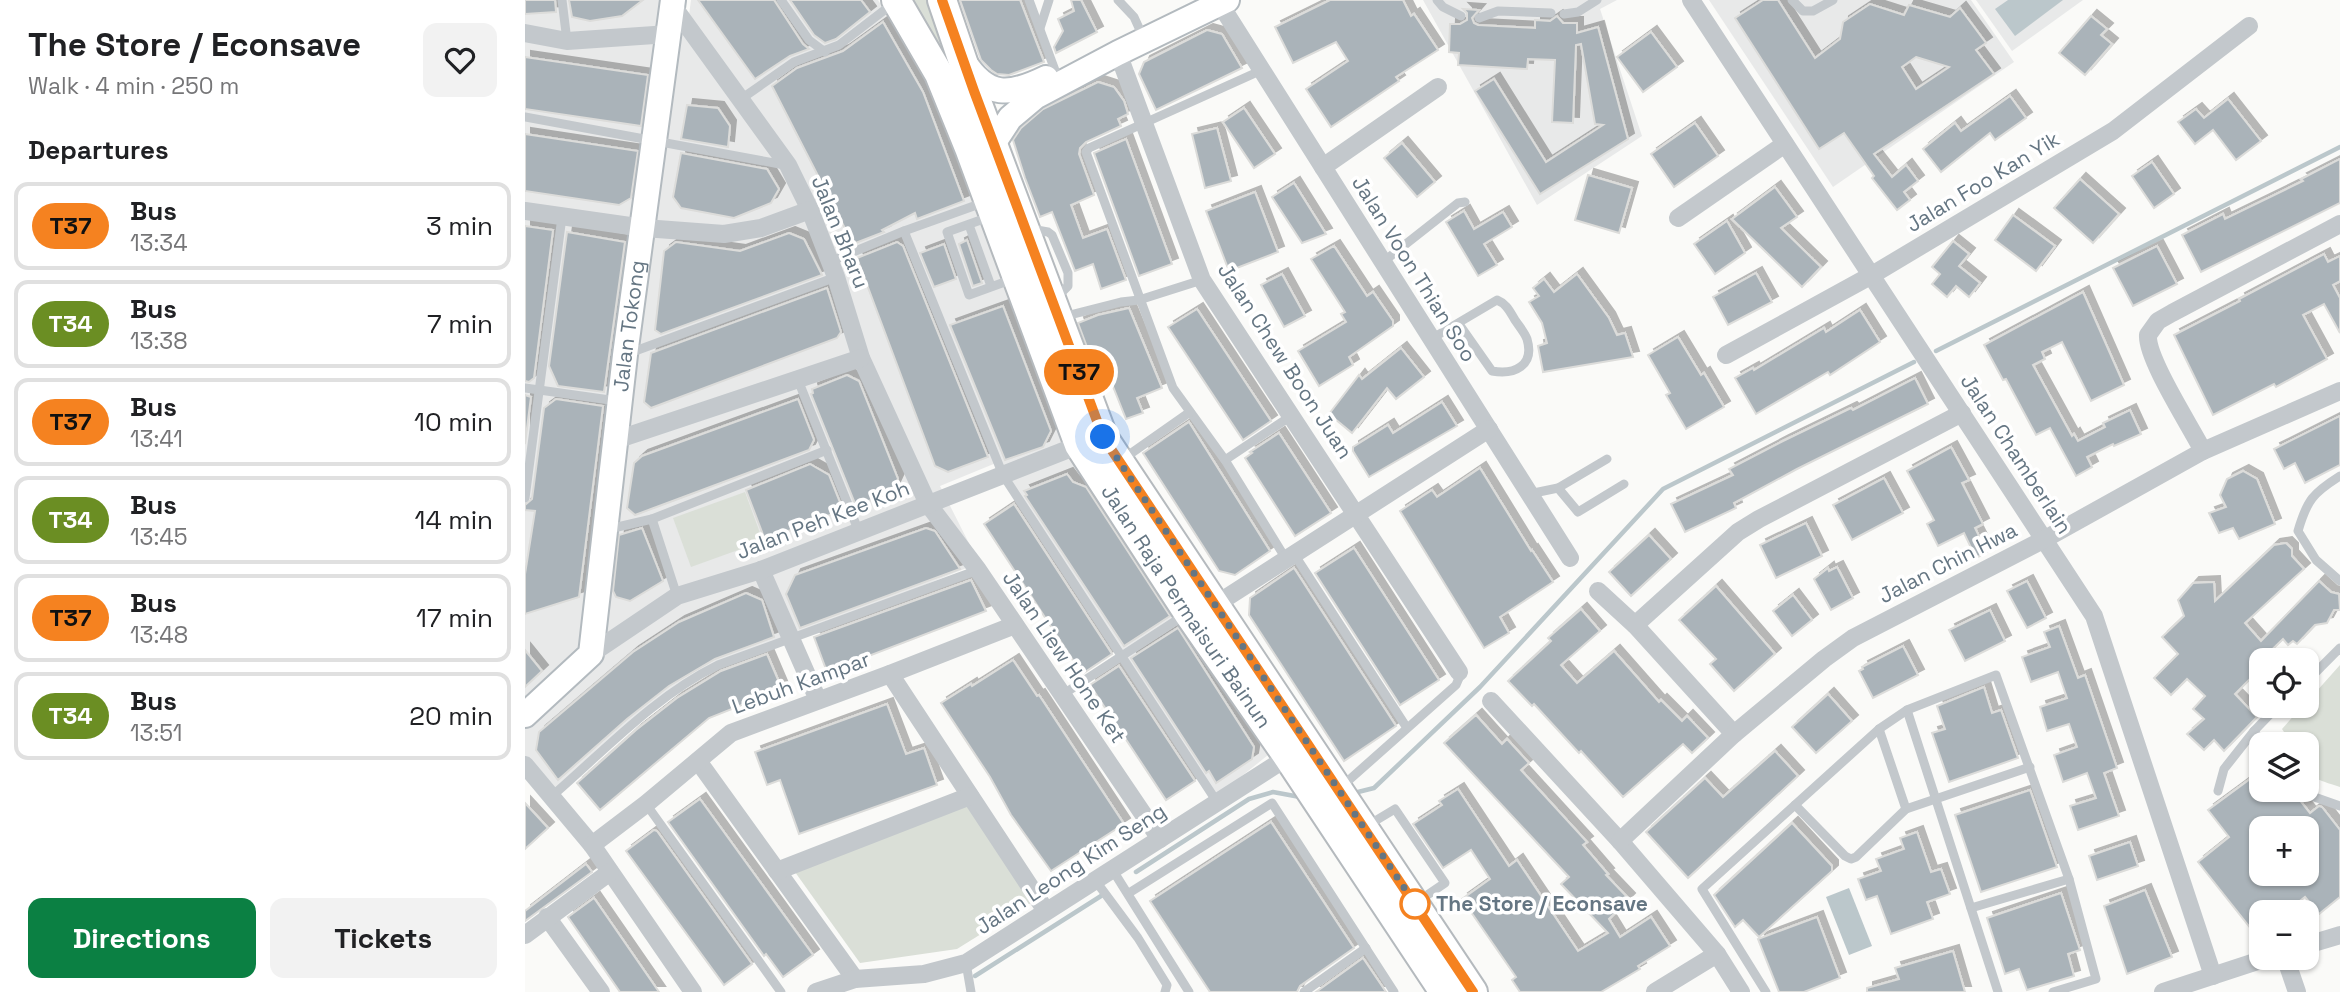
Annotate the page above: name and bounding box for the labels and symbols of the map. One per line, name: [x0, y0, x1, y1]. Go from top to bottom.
street label: Jalan Foo Kan Yik: [1901, 125, 2064, 238]
street label: Jalan Voon Thian Soo: [1346, 171, 1483, 367]
street label: Jalan Bharu: [806, 172, 875, 292]
street label: Jalan Chew Boon Juan: [1212, 258, 1359, 464]
street label: Jalan Tokong: [607, 259, 651, 393]
line badge: T37: [1039, 349, 1119, 395]
street label: Jalan Chamberlain: [1955, 369, 2078, 539]
your location: [1085, 419, 1120, 454]
street label: Jalan Peh Kee Koh: [732, 474, 913, 565]
street label: Jalan Raja Permaisuri Bainun: [1095, 479, 1278, 733]
street label: Jalan Chin Hwa: [1874, 516, 2022, 609]
street label: Jalan Liew Hone Ket: [997, 565, 1132, 748]
street label: Lebuh Kampar: [728, 645, 874, 720]
street label: Jalan Leong Kim Seng: [971, 797, 1171, 940]
marker: The Store / Econsave: [1400, 889, 1430, 919]
place label: The Store / Econsave: [1436, 890, 1648, 917]

